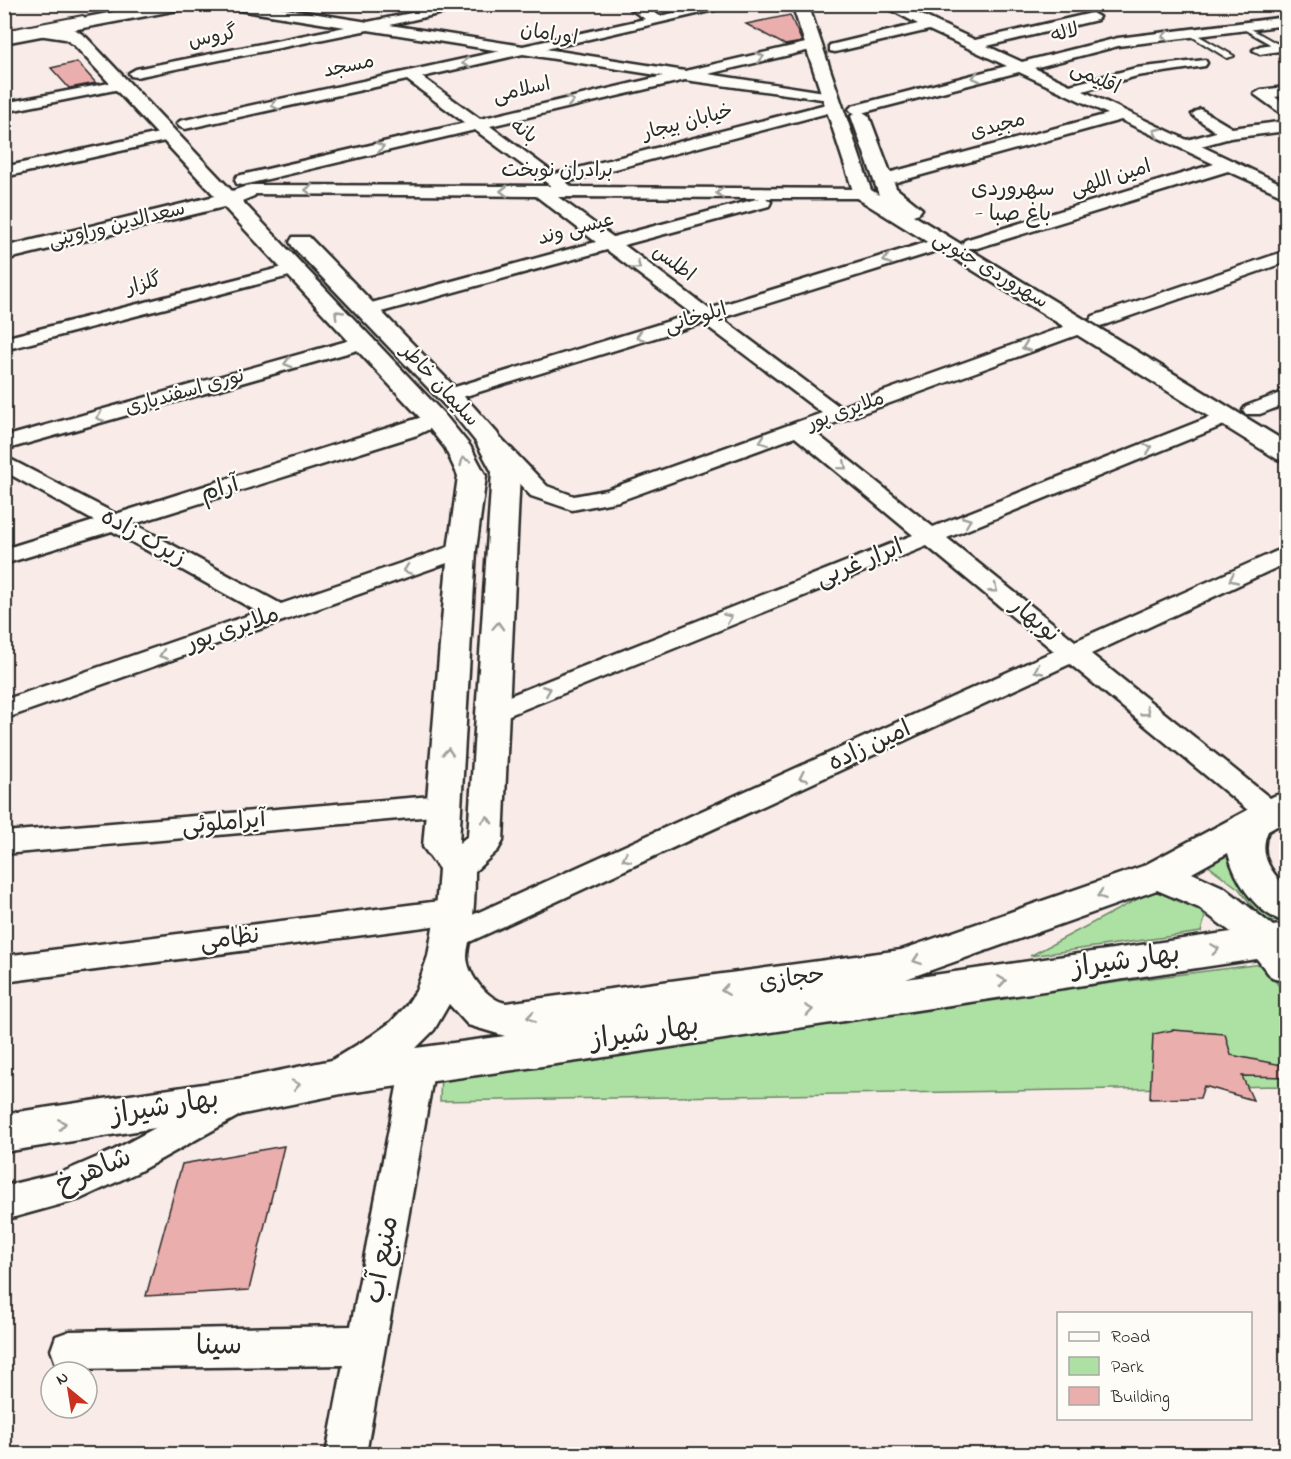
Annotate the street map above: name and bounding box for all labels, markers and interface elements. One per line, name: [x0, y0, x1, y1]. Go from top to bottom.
street label: اورامان: [518, 16, 580, 54]
street label: لاله: [1048, 17, 1082, 51]
street label: گروس: [186, 19, 240, 57]
one-way arrow: [1161, 29, 1170, 41]
street label: مسجد: [321, 47, 377, 87]
one-way arrow: [754, 51, 764, 64]
street label: اقلیمی: [1065, 55, 1125, 103]
one-way arrow: [461, 56, 471, 69]
street label: اسلامی: [490, 70, 554, 112]
one-way arrow: [971, 70, 982, 82]
one-way arrow: [564, 95, 574, 108]
one-way arrow: [271, 97, 281, 110]
street label: خیابان بیجار: [638, 97, 736, 149]
street label: مجیدی: [967, 106, 1029, 148]
street label: بانه: [503, 112, 543, 152]
one-way arrow: [1153, 127, 1164, 139]
one-way arrow: [375, 141, 385, 154]
street label: امین اللهی: [1067, 153, 1155, 205]
street label: برادران نوبخت: [501, 157, 613, 186]
district label: سهروردی - باغ صبا: [971, 174, 1055, 231]
one-way arrow: [304, 184, 313, 196]
one-way arrow: [499, 185, 508, 198]
one-way arrow: [715, 187, 724, 199]
street label: سعدالدین وراوینی: [46, 195, 188, 257]
street label: عیسی وند: [535, 206, 617, 254]
street label: سهروردی جنوبی: [927, 225, 1053, 317]
street label: اطلس: [646, 238, 700, 290]
one-way arrow: [882, 253, 893, 265]
one-way arrow: [630, 258, 641, 269]
street label: گلزار: [121, 266, 165, 304]
street label: ایلوخانی: [661, 296, 731, 342]
one-way arrow: [334, 310, 345, 321]
one-way arrow: [635, 329, 646, 341]
street label: سلیمان خاطر: [392, 337, 485, 434]
one-way arrow: [1021, 339, 1032, 352]
one-way arrow: [283, 356, 293, 369]
street label: نوری اسفندیاری: [122, 362, 248, 424]
street label: ملایری پور: [801, 385, 889, 440]
one-way arrow: [95, 409, 105, 422]
one-way arrow: [758, 434, 769, 447]
one-way arrow: [1142, 443, 1153, 455]
one-way arrow: [460, 457, 472, 468]
one-way arrow: [836, 459, 847, 470]
street label: آرام: [197, 467, 245, 512]
street label: زیرک زاده: [94, 500, 192, 576]
one-way arrow: [961, 516, 972, 528]
street label: ابرار غربی: [811, 531, 909, 597]
one-way arrow: [402, 562, 413, 575]
one-way arrow: [1229, 572, 1240, 584]
one-way arrow: [988, 581, 999, 592]
street label: نوبهار: [1001, 589, 1067, 652]
street label: ملایری پور: [180, 598, 284, 663]
one-way arrow: [722, 613, 733, 625]
one-way arrow: [491, 621, 504, 630]
one-way arrow: [159, 647, 169, 660]
one-way arrow: [1033, 663, 1044, 675]
one-way arrow: [541, 685, 552, 698]
one-way arrow: [1139, 705, 1150, 716]
street label: امین زاده: [823, 713, 917, 781]
one-way arrow: [441, 747, 454, 756]
one-way arrow: [798, 770, 809, 782]
street label: آیراملوئی: [181, 803, 269, 845]
one-way arrow: [480, 816, 493, 825]
one-way arrow: [621, 851, 632, 863]
one-way arrow: [1096, 888, 1107, 901]
street label: نظامی: [198, 919, 262, 961]
street label: بهار شیراز: [1067, 934, 1183, 990]
one-way arrow: [1211, 944, 1220, 956]
one-way arrow: [912, 952, 923, 965]
street label: حجازی: [757, 958, 827, 1002]
one-way arrow: [996, 975, 1006, 988]
one-way arrow: [720, 983, 729, 995]
one-way arrow: [804, 1004, 813, 1016]
street label: بهار شیراز: [586, 1006, 702, 1062]
one-way arrow: [527, 1010, 536, 1022]
street label: بهار شیراز: [106, 1079, 222, 1137]
one-way arrow: [291, 1079, 301, 1092]
one-way arrow: [58, 1119, 67, 1131]
street label: شاهرخ: [50, 1138, 138, 1206]
street label: منبع آب: [355, 1213, 411, 1307]
legend: [1057, 1312, 1252, 1420]
text: Road: [1111, 1325, 1150, 1351]
street label: سینا: [196, 1326, 242, 1368]
text: Park: [1111, 1355, 1144, 1381]
north arrow: [39, 1360, 99, 1420]
text: N: [52, 1366, 73, 1392]
text: Building: [1110, 1385, 1170, 1412]

